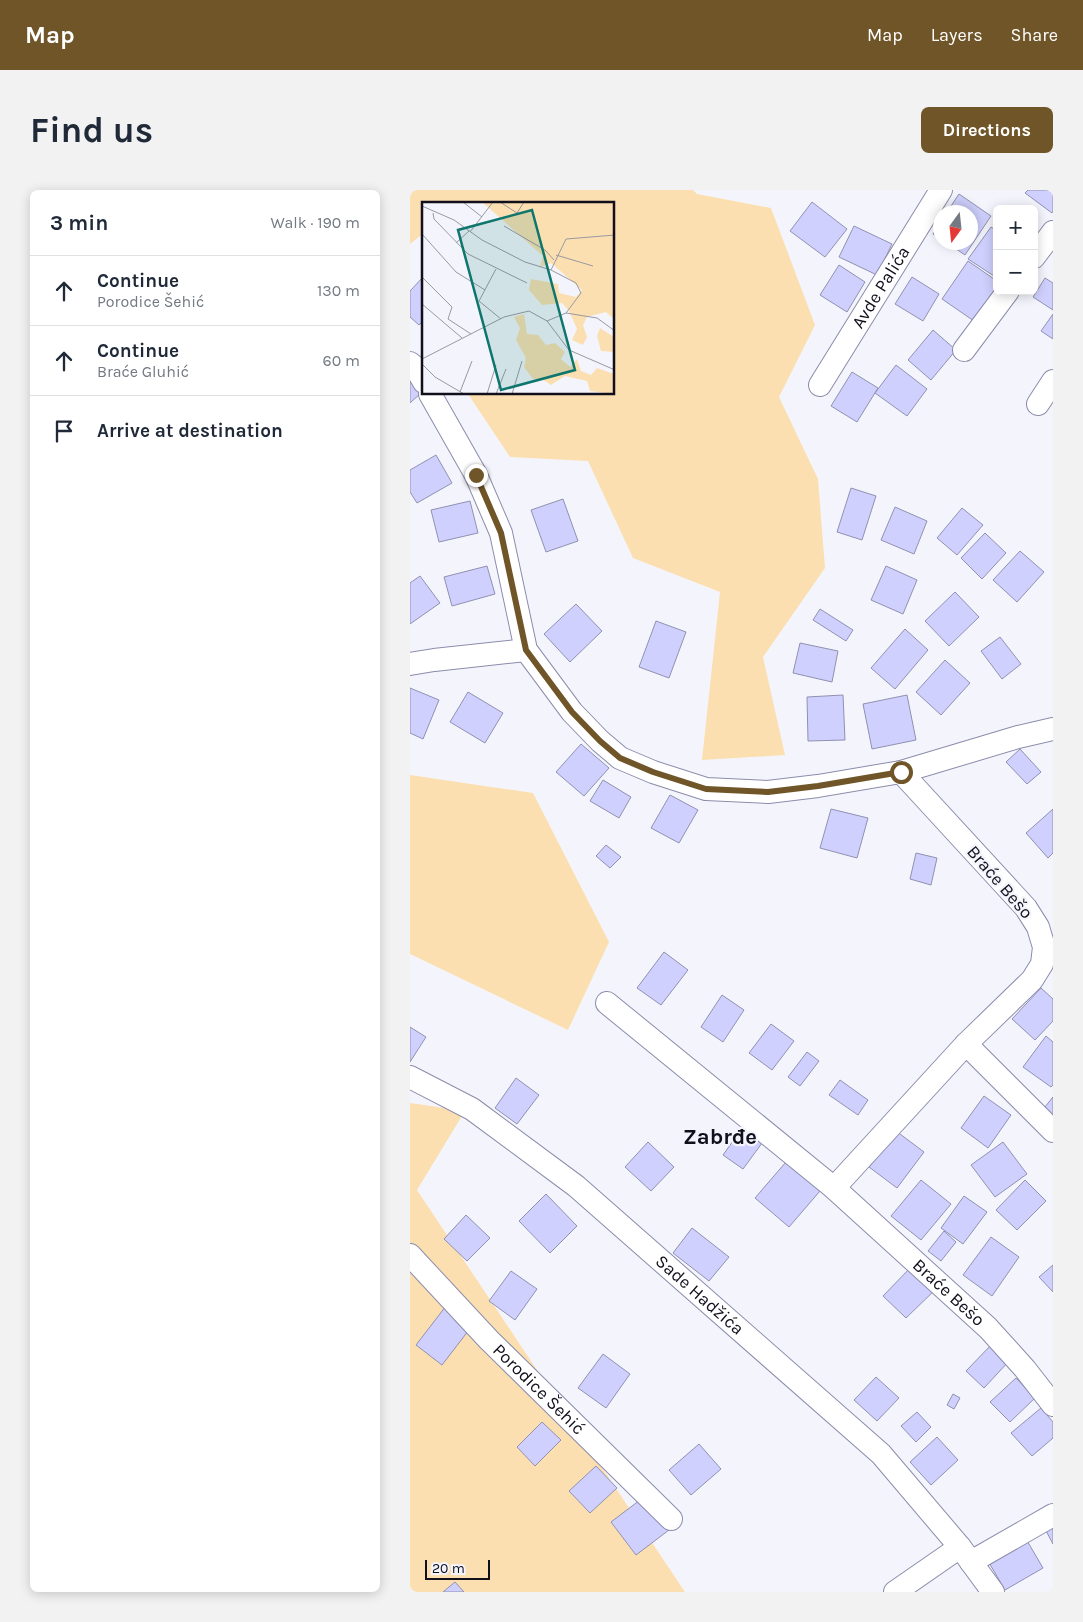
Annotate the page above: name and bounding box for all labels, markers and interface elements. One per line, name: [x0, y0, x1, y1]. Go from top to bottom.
text: Map: [25, 21, 75, 49]
text: Map: [867, 24, 903, 46]
text: Layers: [931, 24, 983, 46]
text: Share: [1011, 24, 1058, 46]
button: Directions: [921, 107, 1053, 153]
text: Find us: [30, 110, 153, 151]
inset map: [422, 202, 615, 395]
north arrow: [933, 205, 978, 250]
map controls: [993, 205, 1038, 295]
button: +: [993, 205, 1038, 250]
text: 3 min: [50, 211, 108, 235]
text: Walk · 190 m: [271, 213, 360, 232]
street label: Avde Palića: [847, 242, 914, 332]
button: −: [993, 250, 1038, 295]
text: Continue: [97, 270, 179, 292]
icon: ahead: [50, 277, 78, 305]
text: 130 m: [317, 281, 360, 300]
text: Porodice Šehić: [97, 292, 204, 311]
text: Continue: [97, 340, 179, 362]
icon: ahead: [50, 347, 78, 375]
text: 60 m: [323, 351, 360, 370]
text: Braće Gluhić: [97, 362, 189, 381]
icon: arrive: [50, 417, 78, 445]
text: Arrive at destination: [97, 420, 283, 442]
route end: [465, 464, 488, 487]
route start: [890, 761, 913, 784]
street label: Braće Bešo: [962, 841, 1038, 923]
district label: Zabrđe: [683, 1124, 757, 1150]
street label: Sade Hadžića: [651, 1250, 749, 1340]
street label: Braće Bešo: [908, 1254, 990, 1331]
street label: Porodice Šehić: [488, 1339, 590, 1439]
scale bar: [425, 1557, 490, 1580]
text: 20 m: [432, 1560, 465, 1577]

